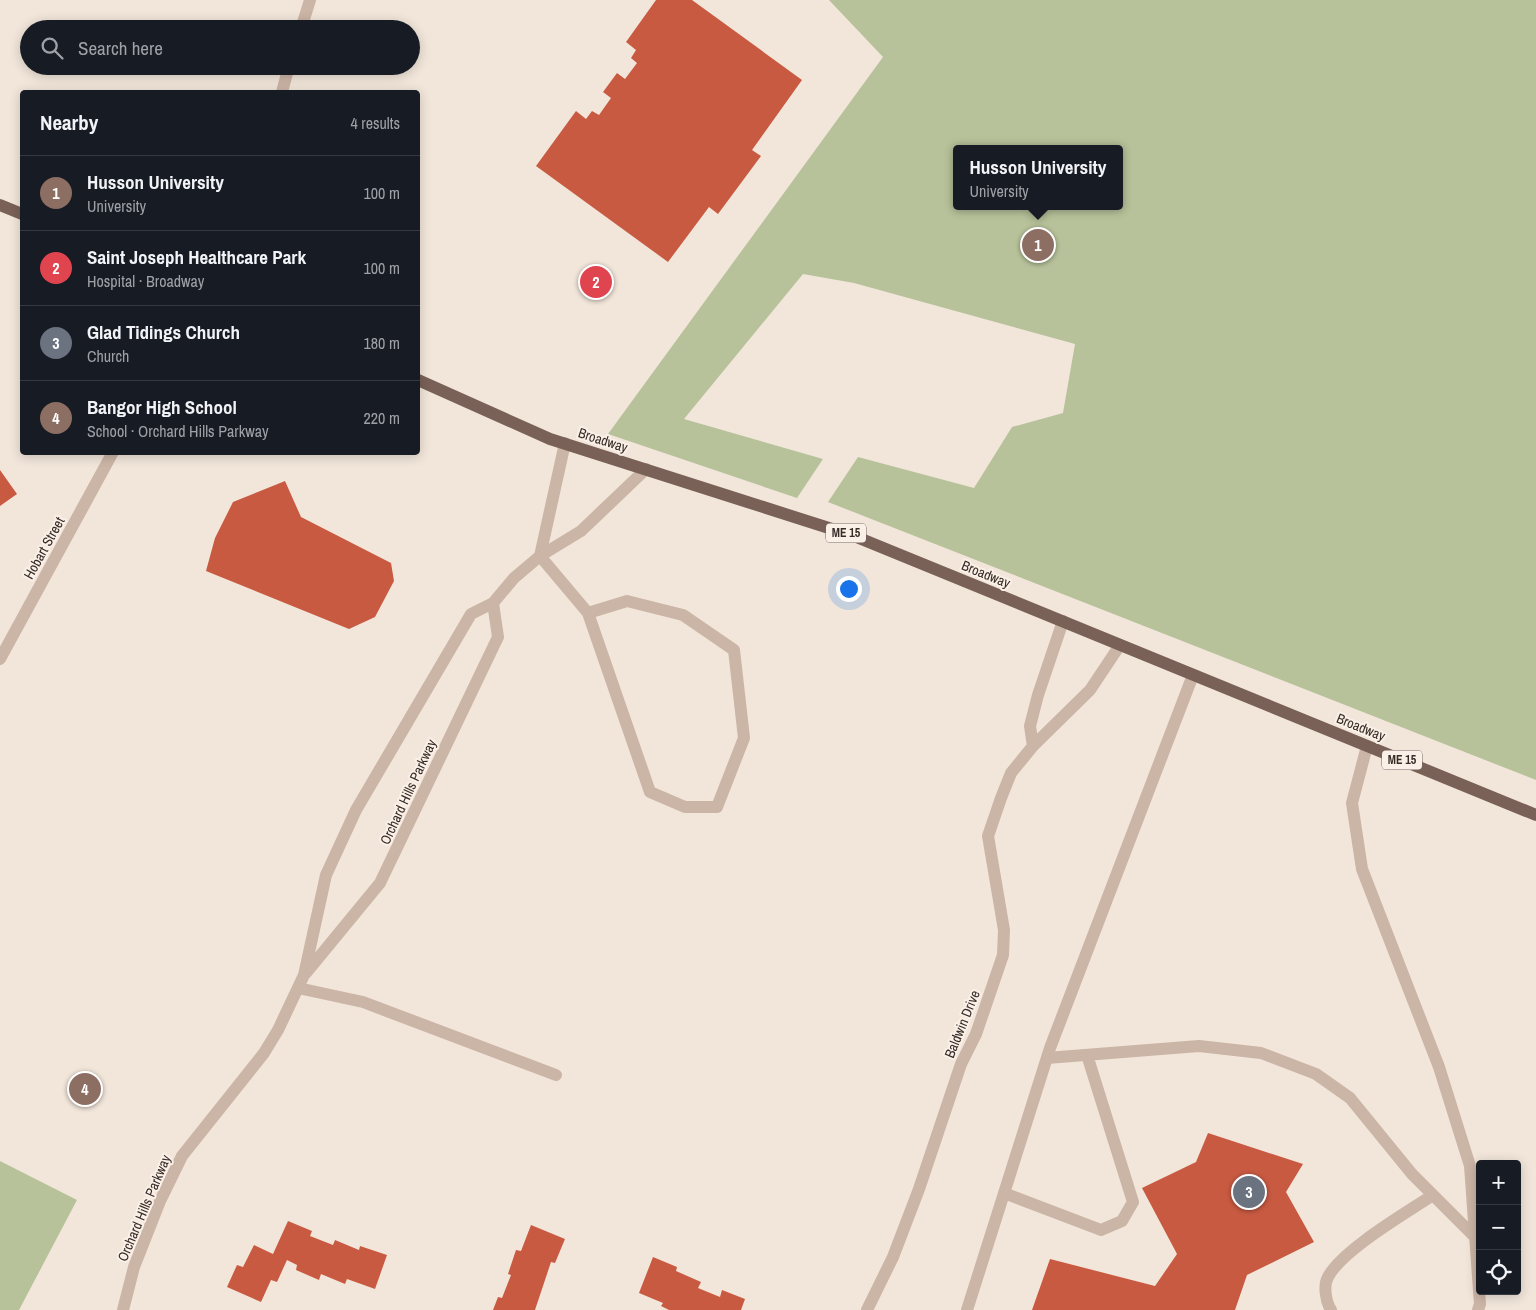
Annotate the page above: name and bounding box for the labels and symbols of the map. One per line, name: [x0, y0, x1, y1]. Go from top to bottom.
pin: 1: [1022, 226, 1054, 264]
pin: 2: [580, 263, 612, 301]
street label: Broadway: [576, 424, 630, 457]
street label: Hobart Street: [20, 514, 68, 582]
road number: ME 15: [826, 524, 866, 542]
street label: Broadway: [959, 556, 1013, 592]
your location: [836, 576, 862, 602]
street label: Broadway: [1334, 709, 1388, 745]
street label: Orchard Hills Parkway: [376, 736, 440, 848]
road number: ME 15: [1382, 750, 1422, 770]
street label: Baldwin Drive: [940, 987, 984, 1061]
pin: 4: [69, 1070, 101, 1108]
street label: Orchard Hills Parkway: [113, 1152, 175, 1264]
pin: 3: [1233, 1173, 1265, 1211]

